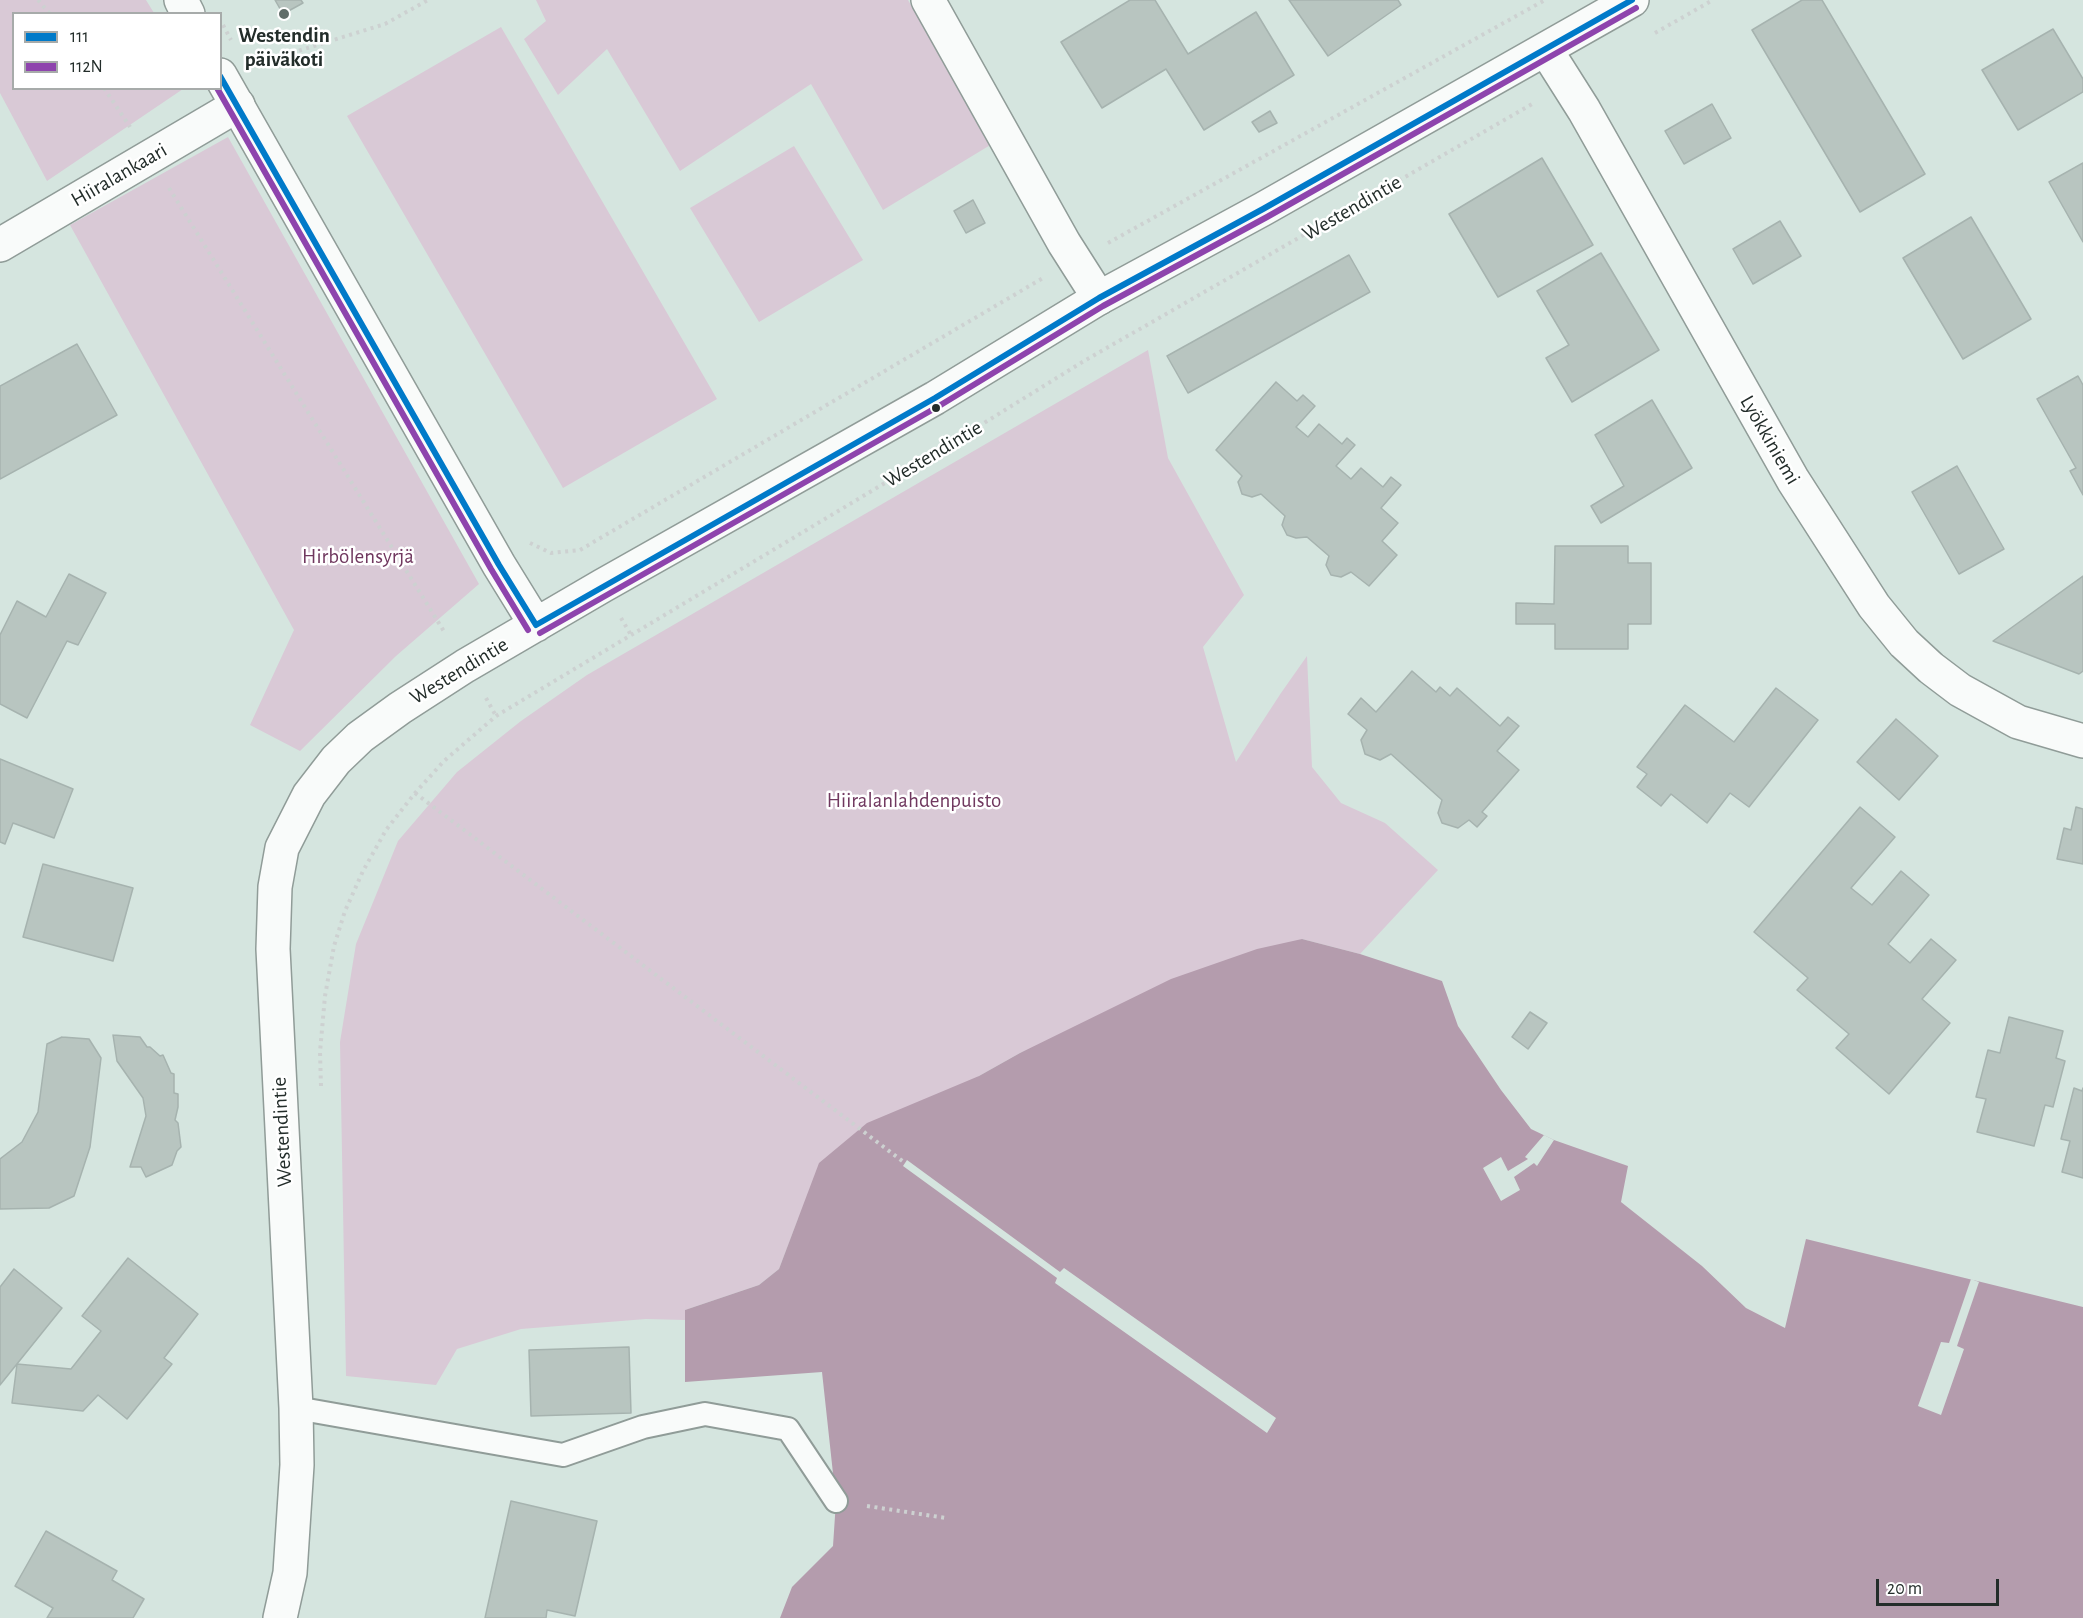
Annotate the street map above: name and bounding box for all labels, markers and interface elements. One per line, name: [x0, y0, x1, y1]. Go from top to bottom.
marker: Westendin päiväkoti: [277, 7, 291, 21]
legend: [12, 12, 222, 90]
place label: Westendin päiväkoti: [238, 23, 330, 73]
text: 111: [70, 28, 89, 46]
text: 112N: [70, 58, 103, 76]
street label: Hiiralankaari: [67, 137, 171, 213]
street label: Westendintie: [1298, 169, 1406, 247]
street label: Lyökkiniemi: [1734, 391, 1806, 489]
unlabelled marker: [930, 402, 942, 414]
street label: Westendintie: [879, 415, 987, 493]
park label: Hirbölensyrjä: [302, 544, 414, 570]
street label: Westendintie: [405, 632, 513, 710]
park label: Hiiralanlahdenpuisto: [827, 788, 1001, 814]
street label: Westendintie: [267, 1076, 297, 1188]
scale bar: [1879, 1567, 2002, 1605]
text: 20 m: [1887, 1580, 1922, 1598]

